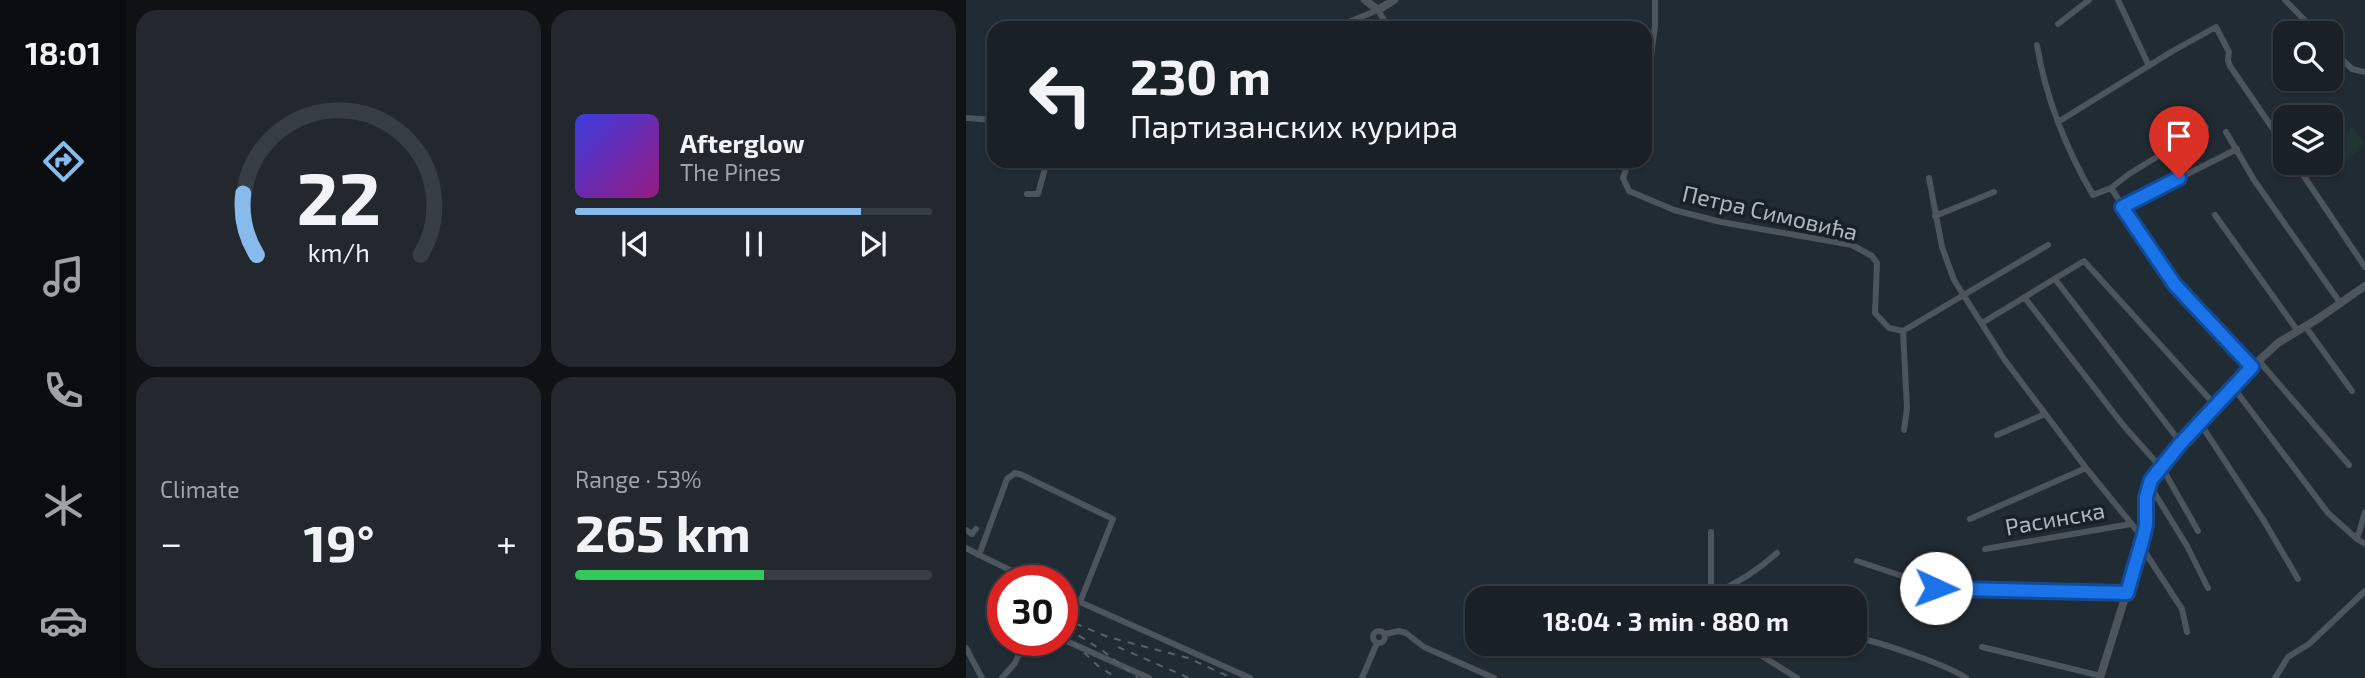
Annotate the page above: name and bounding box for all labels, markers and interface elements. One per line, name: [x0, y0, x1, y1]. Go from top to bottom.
map controls: [2273, 21, 2343, 175]
button: search: [2273, 21, 2343, 91]
text: 18:01: [25, 33, 101, 71]
text: 230 m: [1130, 46, 1271, 105]
icon: left: [1015, 49, 1106, 140]
button: layers: [2273, 105, 2343, 175]
text: Партизанских курира: [1130, 106, 1458, 144]
pin: [2149, 106, 2209, 178]
icon: arrive: [2160, 117, 2198, 155]
text: Afterglow: [680, 127, 805, 158]
icon: directions: [39, 137, 88, 186]
text: 22: [296, 152, 381, 240]
text: The Pines: [680, 158, 781, 186]
street label: Петра Симовића: [1680, 178, 1861, 246]
icon: previous: [616, 225, 654, 263]
icon: pause: [735, 225, 773, 263]
icon: next: [854, 225, 892, 263]
text: km/h: [307, 237, 370, 267]
icon: music: [39, 252, 88, 301]
icon: phone: [39, 366, 88, 415]
text: Range · 53%: [575, 465, 702, 493]
text: Climate: [160, 475, 240, 503]
icon: climate: [39, 481, 88, 530]
street label: Расинска: [2003, 495, 2107, 541]
text: 265 km: [575, 500, 751, 562]
text: 19°: [304, 510, 375, 572]
text: −: [160, 519, 182, 565]
text: +: [496, 519, 517, 565]
position arrow: [1899, 551, 1973, 625]
speed limit sign: 30: [987, 565, 1078, 656]
icon: car: [39, 596, 88, 645]
text: 18:04 · 3 min · 880 m: [1543, 605, 1789, 636]

